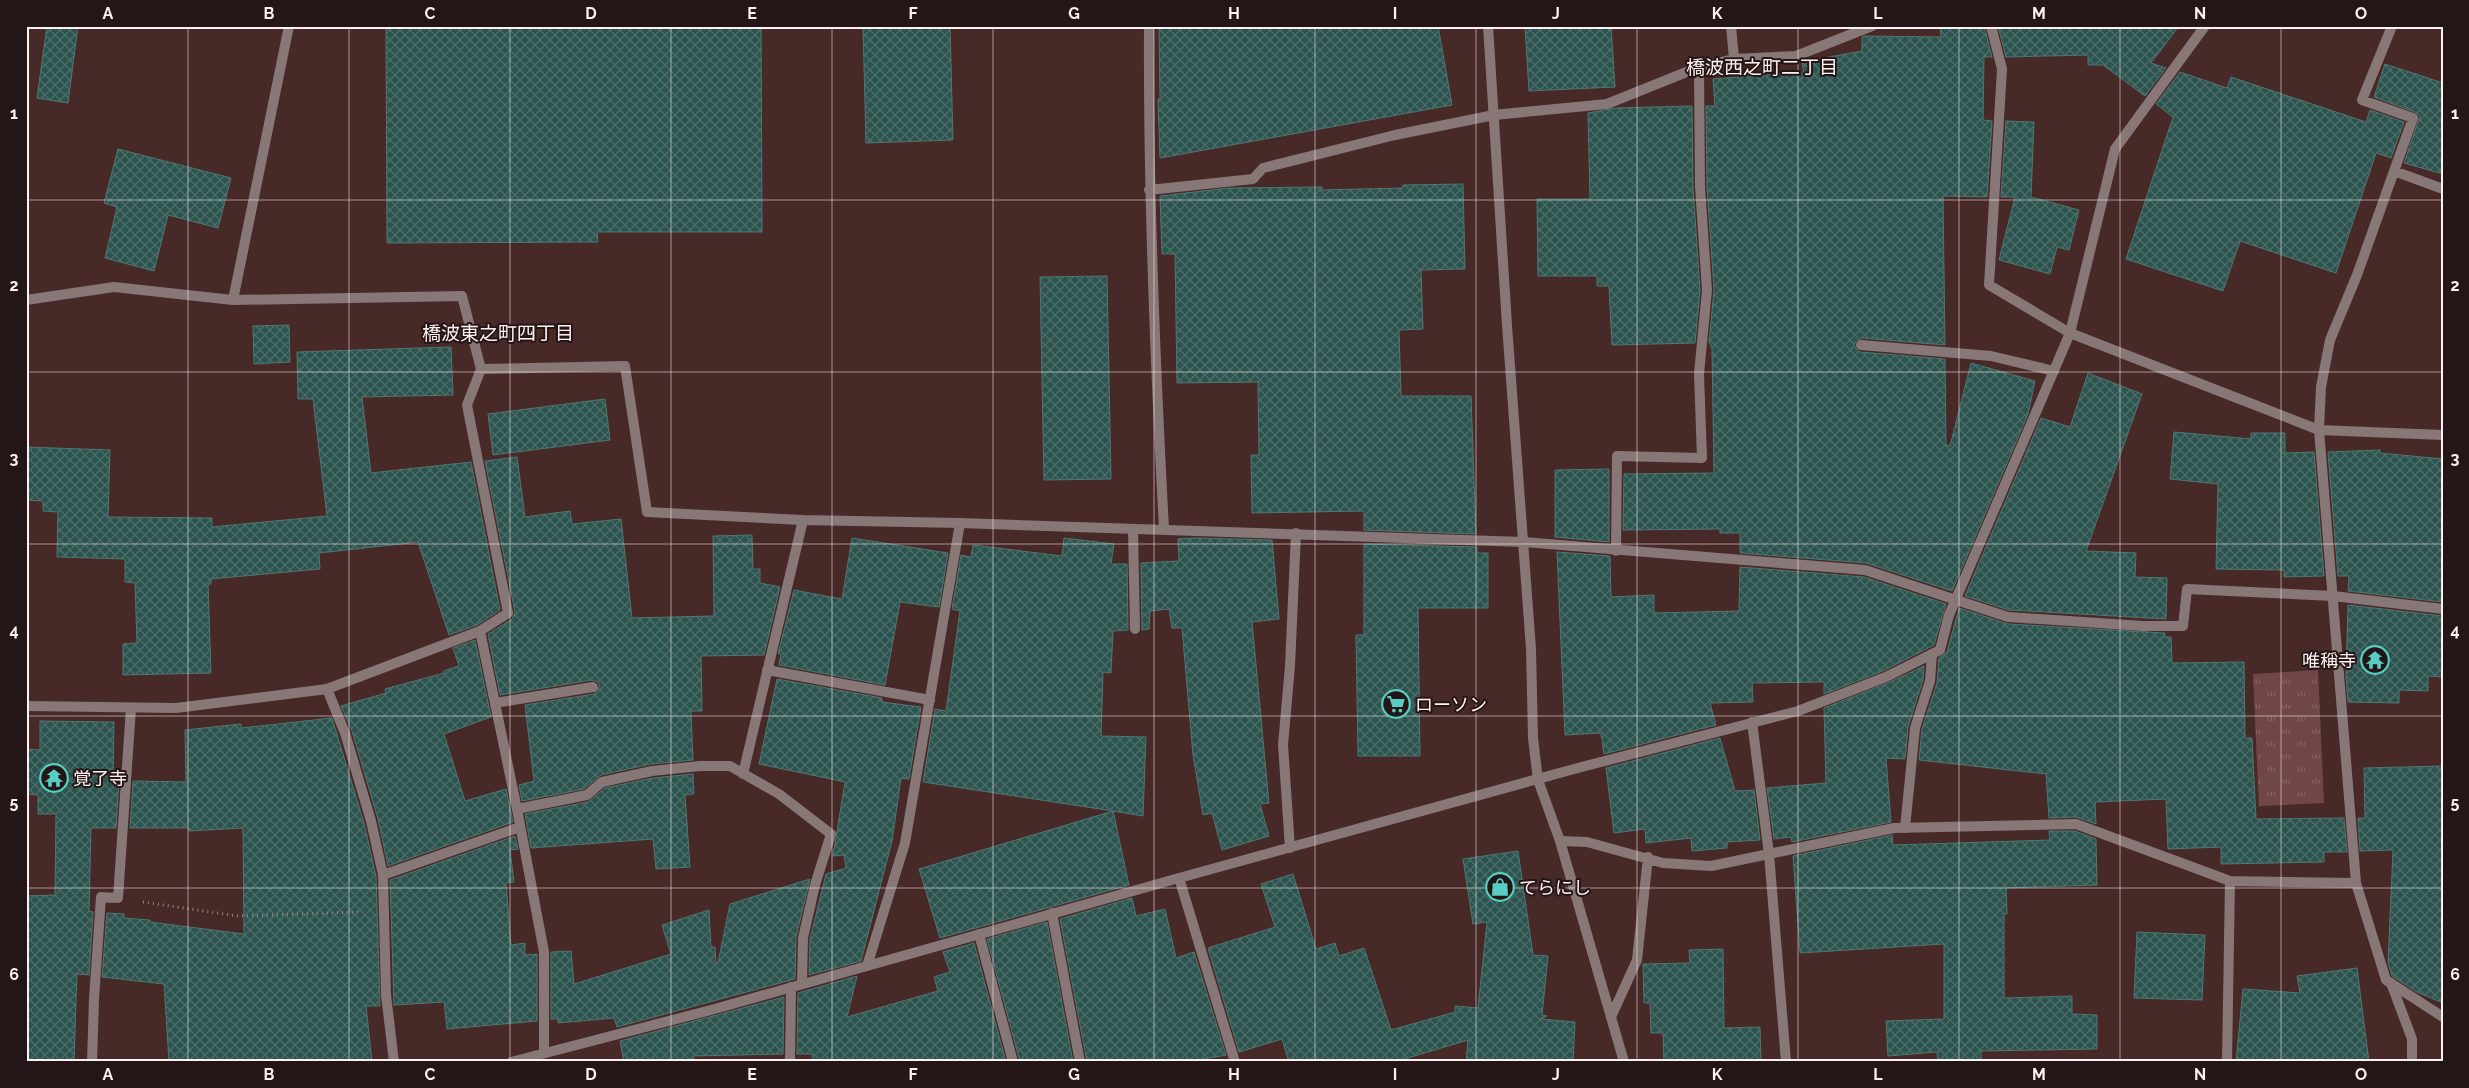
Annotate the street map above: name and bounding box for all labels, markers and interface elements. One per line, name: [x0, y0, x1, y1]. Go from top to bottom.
text: A: [103, 4, 114, 23]
text: B: [264, 4, 275, 23]
text: C: [425, 4, 436, 23]
text: D: [585, 4, 597, 23]
text: E: [747, 4, 757, 23]
text: F: [908, 4, 918, 23]
text: G: [1068, 4, 1080, 23]
text: H: [1228, 4, 1240, 23]
text: I: [1393, 4, 1397, 23]
text: J: [1552, 4, 1560, 23]
text: K: [1712, 4, 1723, 23]
text: L: [1873, 4, 1883, 23]
text: M: [2032, 4, 2046, 23]
text: N: [2194, 4, 2206, 23]
text: O: [2355, 4, 2367, 23]
district label: 橋波西之町二丁目: [1686, 56, 1838, 78]
text: 1: [10, 104, 18, 123]
text: 1: [2451, 104, 2459, 123]
text: 2: [9, 276, 19, 295]
text: 2: [2450, 276, 2460, 295]
district label: 橋波東之町四丁目: [422, 322, 574, 344]
text: 3: [10, 449, 19, 468]
text: 3: [2451, 449, 2460, 468]
text: 4: [9, 621, 19, 640]
text: 4: [2450, 621, 2460, 640]
temple icon: 唯稱寺: [2360, 645, 2390, 675]
place label: 唯稱寺: [2302, 650, 2356, 671]
supermarket icon: ローソン: [1381, 689, 1411, 719]
place label: ローソン: [1415, 694, 1487, 715]
temple icon: 覚了寺: [39, 763, 69, 793]
place label: 覚了寺: [73, 768, 127, 789]
text: 5: [10, 793, 19, 812]
text: 5: [2451, 793, 2460, 812]
shop icon: てらにし: [1485, 872, 1515, 902]
place label: てらにし: [1519, 877, 1591, 898]
text: 6: [9, 965, 19, 984]
text: 6: [2450, 965, 2460, 984]
text: A: [103, 1065, 114, 1084]
text: B: [264, 1065, 275, 1084]
text: C: [425, 1065, 436, 1084]
text: D: [585, 1065, 597, 1084]
text: E: [747, 1065, 757, 1084]
text: F: [908, 1065, 918, 1084]
text: G: [1068, 1065, 1080, 1084]
text: H: [1228, 1065, 1240, 1084]
text: I: [1393, 1065, 1397, 1084]
text: J: [1552, 1065, 1560, 1084]
text: K: [1712, 1065, 1723, 1084]
text: L: [1873, 1065, 1883, 1084]
text: M: [2032, 1065, 2046, 1084]
text: N: [2194, 1065, 2206, 1084]
text: O: [2355, 1065, 2367, 1084]

